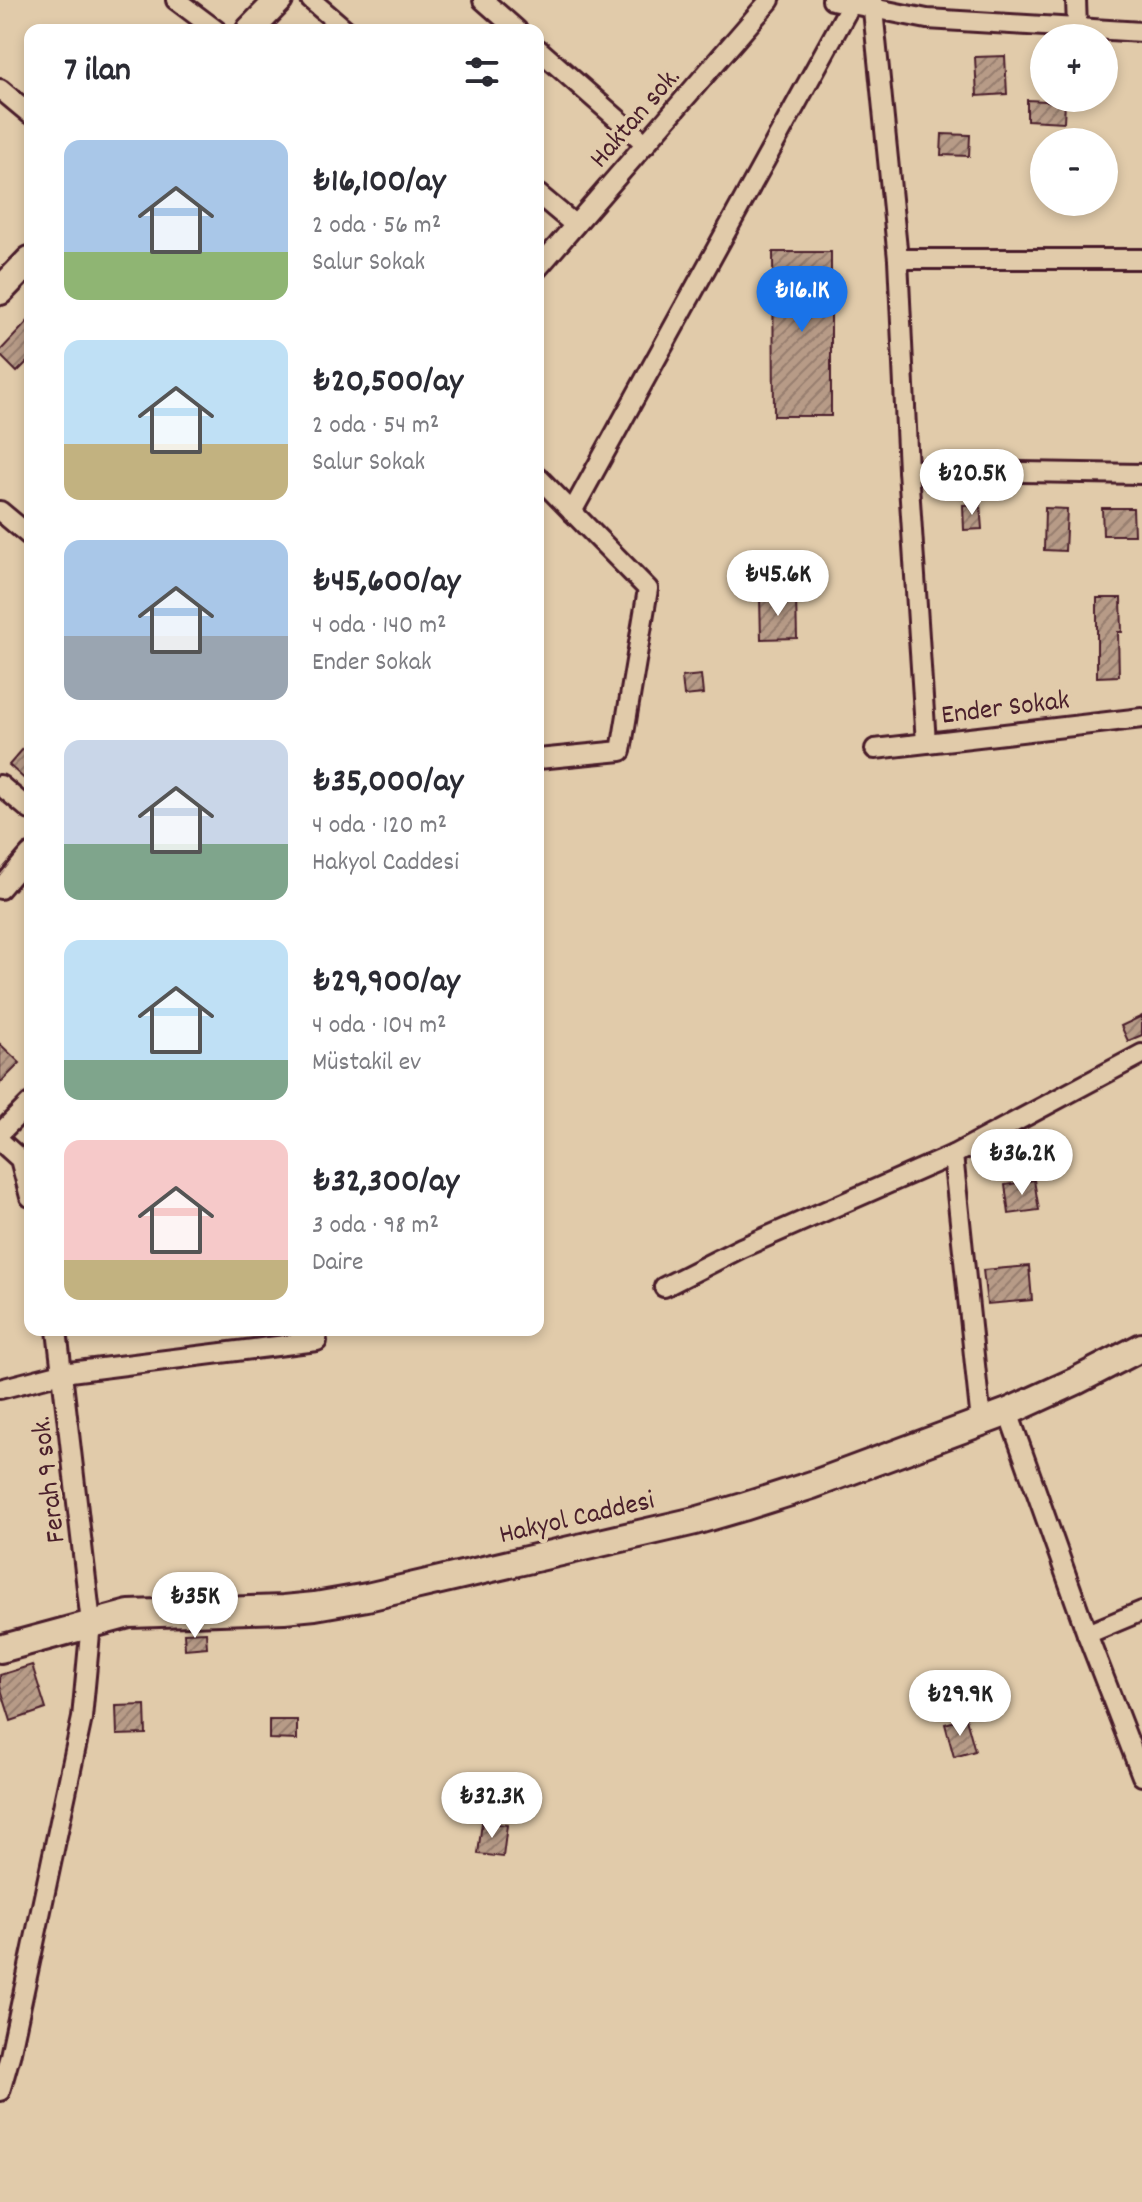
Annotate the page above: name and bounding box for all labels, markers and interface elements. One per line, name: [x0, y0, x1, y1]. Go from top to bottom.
map controls: [1030, 24, 1118, 216]
button: +: [1030, 24, 1118, 112]
text: 7 ilan: [64, 48, 131, 97]
icon: filters: [460, 50, 504, 94]
street label: Haktan sok.: [582, 60, 692, 178]
button: −: [1030, 128, 1118, 216]
text: ₺16,100/ay: [312, 159, 445, 208]
icon: home: [128, 172, 224, 268]
text: 2 oda · 56 m²: [312, 208, 441, 245]
text: Salur Sokak: [312, 245, 425, 282]
pin: ₺16.1K: [737, 266, 867, 334]
text: ₺16.1K: [775, 273, 829, 310]
text: ₺20,500/ay: [312, 359, 463, 408]
icon: home: [128, 372, 224, 468]
text: 2 oda · 54 m²: [312, 408, 439, 445]
text: Salur Sokak: [312, 445, 425, 482]
pin: ₺20.5K: [907, 449, 1037, 517]
text: ₺20.5K: [938, 456, 1006, 493]
pin: ₺45.6K: [713, 550, 843, 618]
text: ₺45.6K: [745, 557, 811, 594]
text: ₺45,600/ay: [312, 559, 460, 608]
icon: home: [128, 572, 224, 668]
text: 4 oda · 140 m²: [312, 608, 447, 645]
text: Ender Sokak: [312, 645, 432, 682]
street label: Ender Sokak: [939, 682, 1072, 738]
text: ₺35,000/ay: [312, 759, 463, 808]
icon: home: [128, 772, 224, 868]
text: 4 oda · 120 m²: [312, 808, 447, 845]
text: Hakyol Caddesi: [312, 845, 459, 882]
text: ₺29,900/ay: [312, 959, 460, 1008]
icon: home: [128, 972, 224, 1068]
text: 4 oda · 104 m²: [312, 1008, 447, 1045]
text: Müstakil ev: [312, 1045, 421, 1082]
pin: ₺36.2K: [957, 1129, 1087, 1197]
text: ₺36.2K: [989, 1136, 1055, 1173]
text: ₺32,300/ay: [312, 1159, 459, 1208]
icon: home: [128, 1172, 224, 1268]
text: 3 oda · 98 m²: [312, 1208, 439, 1245]
text: Daire: [312, 1245, 363, 1282]
street label: Ferah 9 sok.: [23, 1414, 79, 1545]
street label: Hakyol Caddesi: [496, 1483, 659, 1557]
pin: ₺35K: [148, 1572, 242, 1640]
text: ₺35K: [170, 1579, 220, 1616]
pin: ₺29.9K: [895, 1670, 1025, 1738]
text: ₺29.9K: [927, 1677, 993, 1714]
pin: ₺32.3K: [427, 1772, 557, 1840]
text: ₺32.3K: [459, 1779, 525, 1816]

